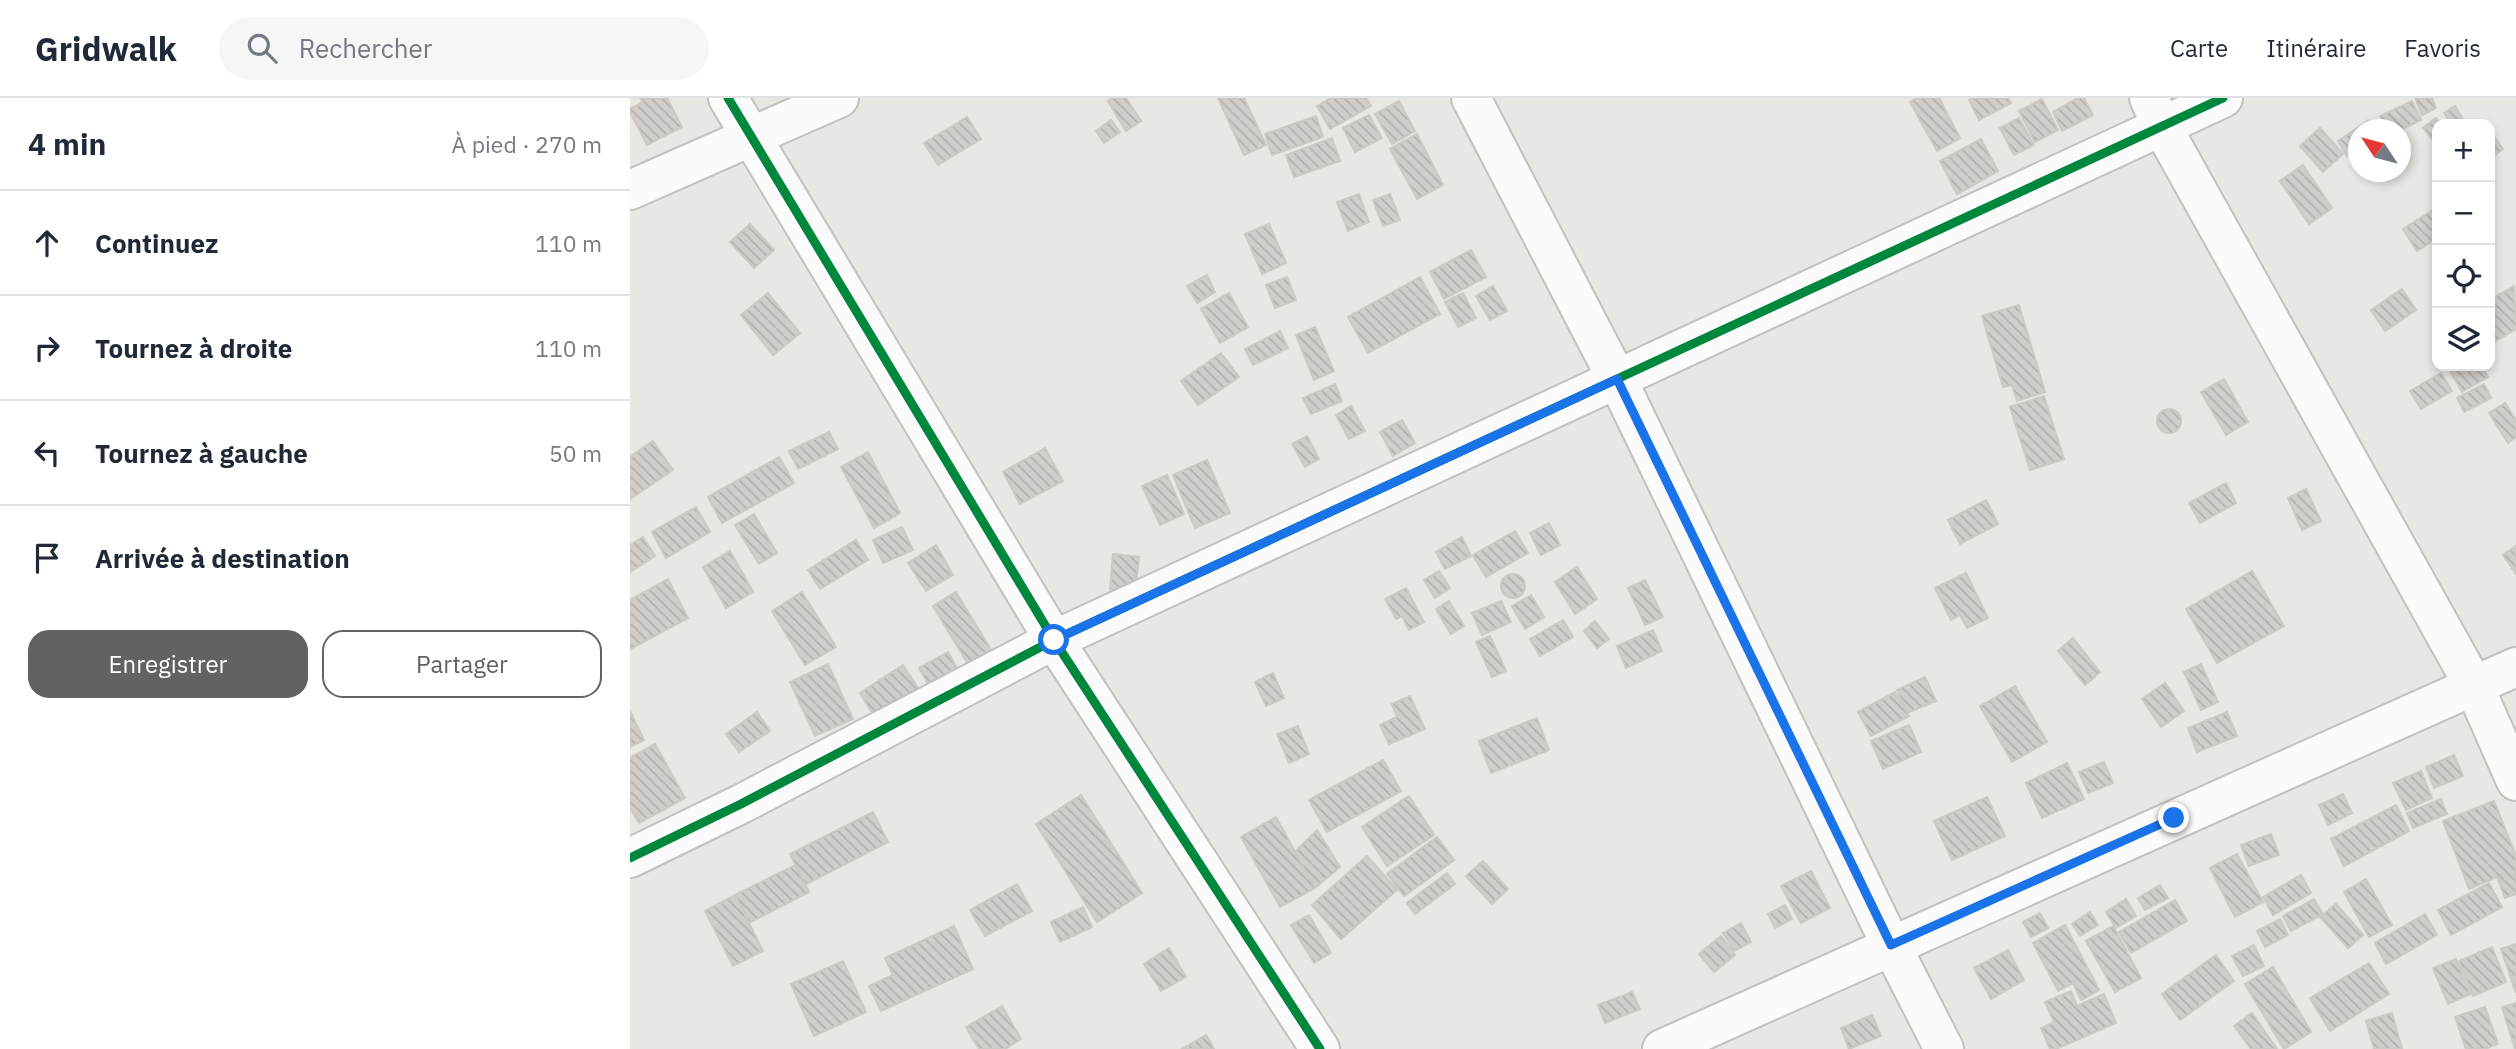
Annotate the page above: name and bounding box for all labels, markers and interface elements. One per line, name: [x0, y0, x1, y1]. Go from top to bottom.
search box: [219, 17, 709, 80]
text: Gridwalk: [35, 27, 177, 70]
icon: search: [243, 29, 281, 67]
text: Rechercher: [299, 31, 432, 65]
text: Carte: [2170, 32, 2228, 64]
text: Itinéraire: [2266, 32, 2366, 64]
text: Favoris: [2404, 32, 2481, 64]
north arrow: [2348, 119, 2411, 182]
map controls: [2432, 119, 2495, 371]
button: +: [2432, 119, 2495, 182]
text: 4 min: [28, 124, 106, 163]
text: À pied · 270 m: [452, 129, 602, 159]
button: −: [2432, 182, 2495, 245]
icon: ahead: [28, 224, 66, 262]
text: Continuez: [95, 226, 218, 260]
text: 110 m: [535, 228, 602, 258]
button: locate: [2432, 245, 2495, 308]
button: layers: [2432, 308, 2495, 371]
icon: right: [28, 329, 66, 367]
text: Tournez à droite: [95, 331, 292, 365]
text: 110 m: [535, 333, 602, 363]
icon: left: [28, 434, 66, 472]
text: Tournez à gauche: [95, 436, 308, 470]
text: 50 m: [549, 438, 602, 468]
icon: arrive: [28, 539, 66, 577]
text: Arrivée à destination: [95, 541, 350, 575]
route start: [1038, 624, 1069, 655]
button: Enregistrer: [28, 630, 308, 698]
button: Partager: [322, 630, 602, 698]
route end: [2158, 802, 2189, 833]

